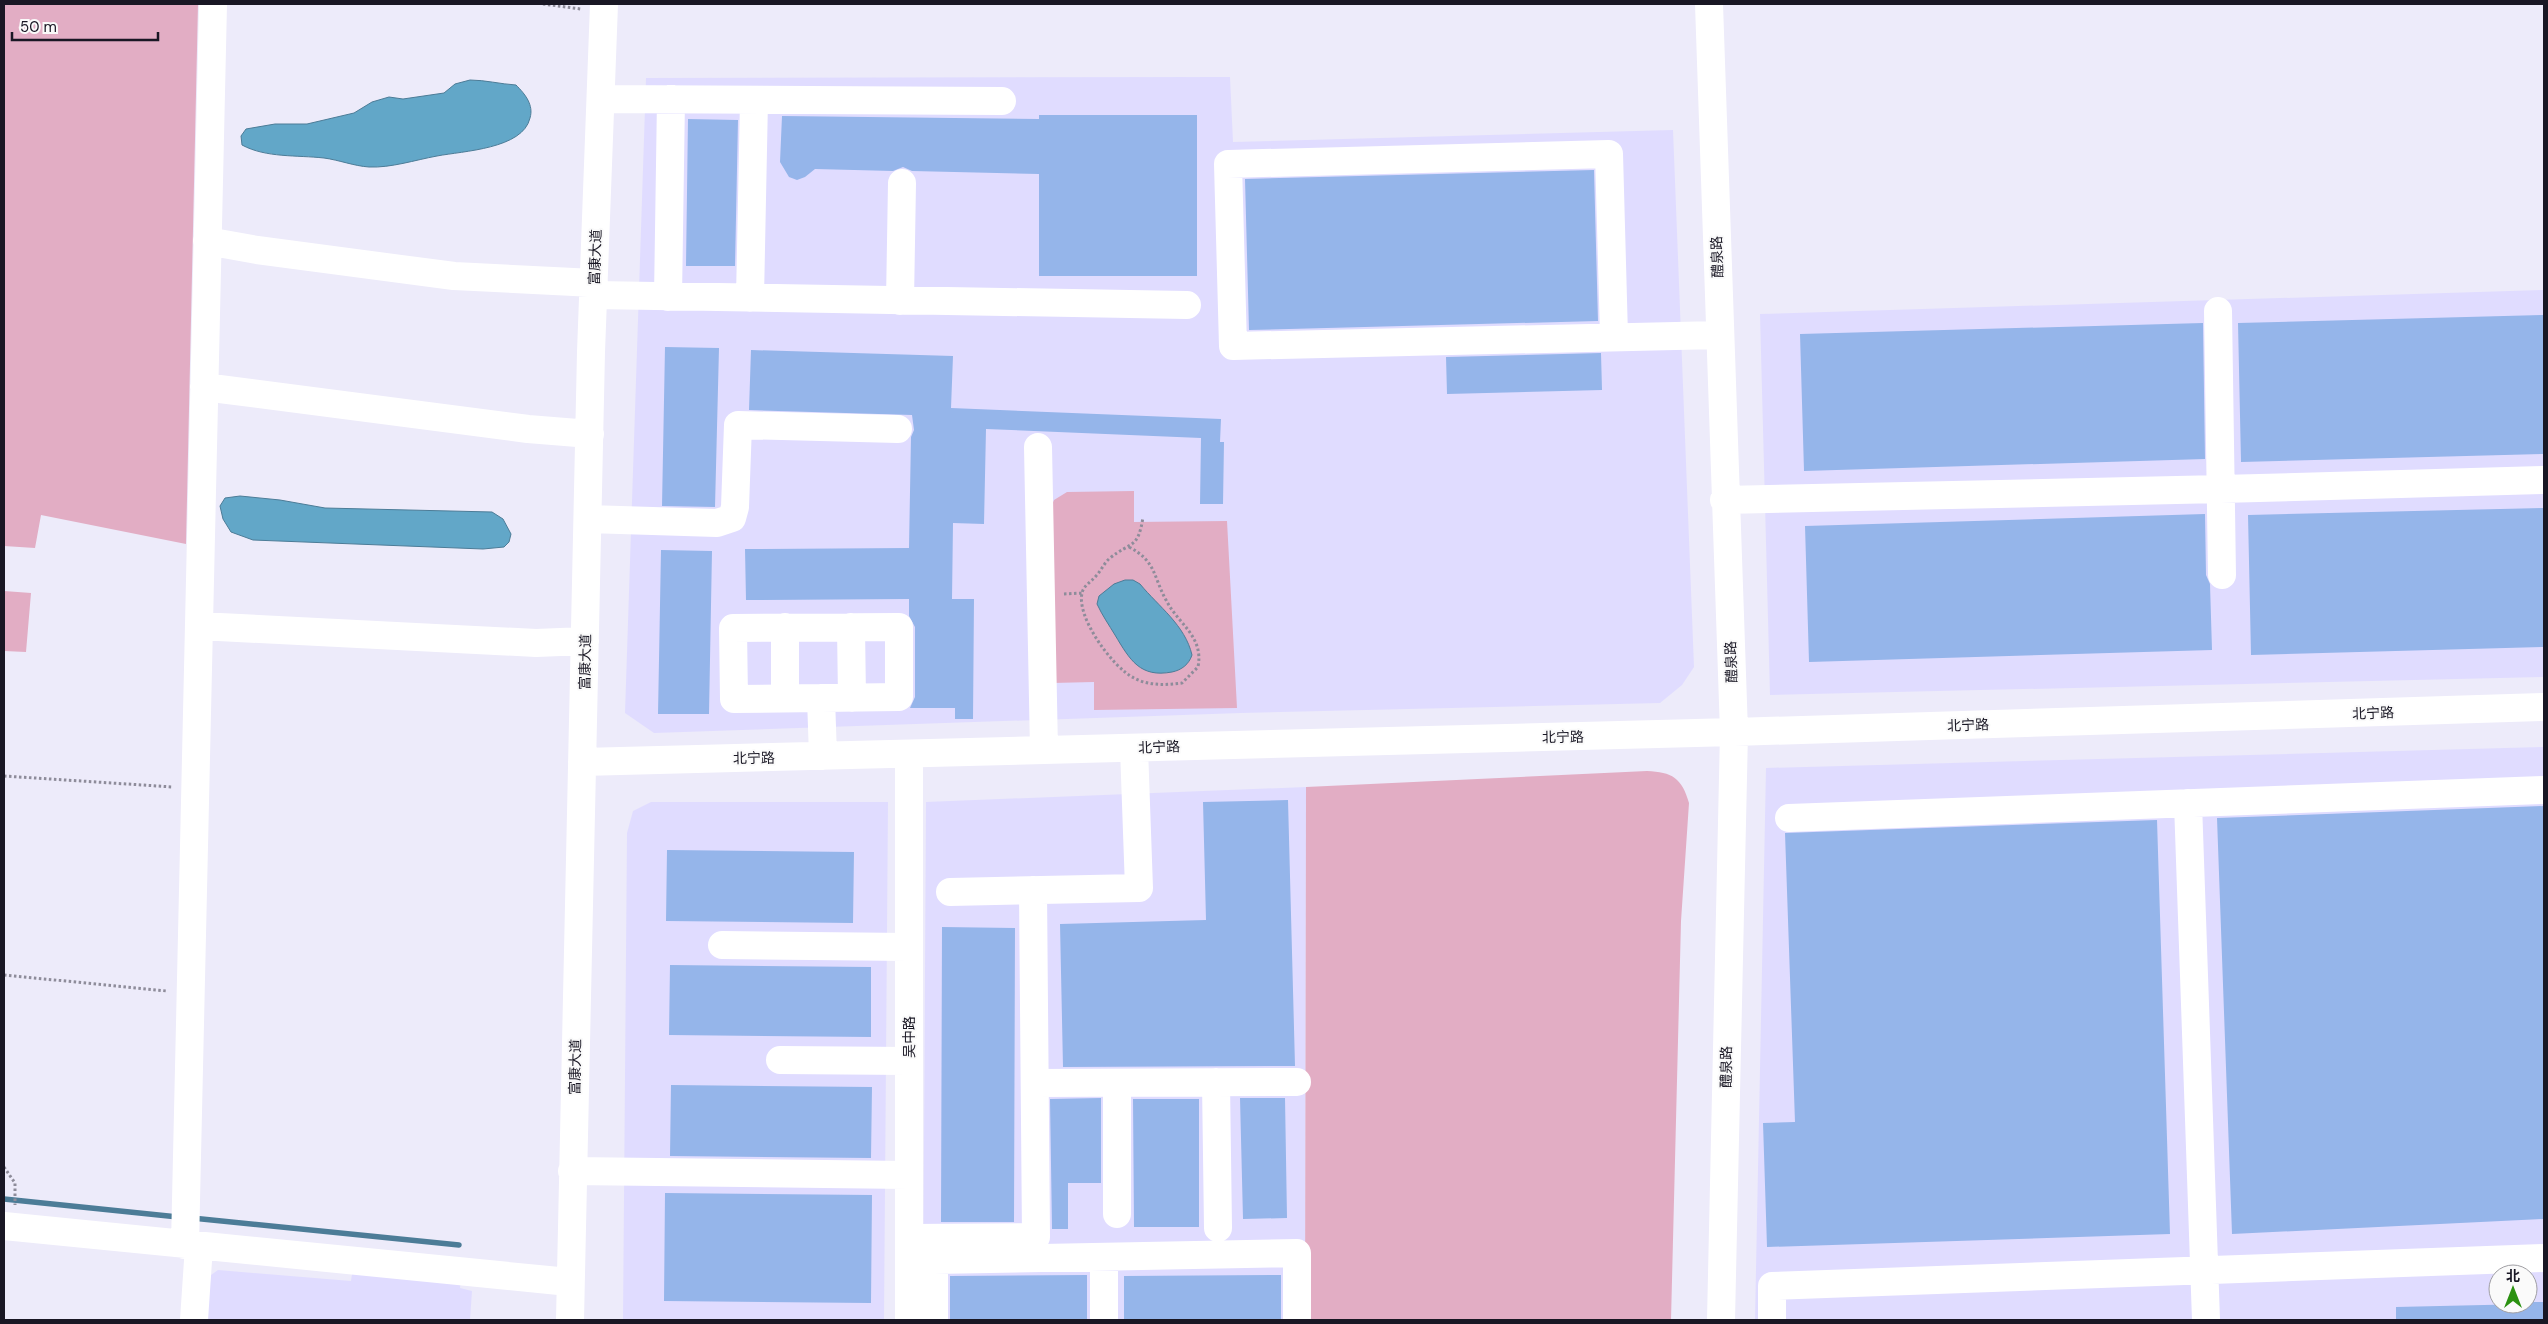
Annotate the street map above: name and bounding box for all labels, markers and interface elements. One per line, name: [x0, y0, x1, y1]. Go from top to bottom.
scale bar: [12, 10, 159, 42]
text: 50 m: [20, 17, 57, 37]
street label: 富康大道: [585, 229, 605, 285]
street label: 醴泉路: [1707, 236, 1727, 278]
street label: 富康大道: [576, 634, 594, 690]
street label: 醴泉路: [1721, 641, 1741, 683]
street label: 北宁路: [2352, 703, 2394, 723]
street label: 北宁路: [1947, 715, 1989, 735]
street label: 北宁路: [1542, 728, 1584, 746]
street label: 北宁路: [1138, 737, 1180, 757]
street label: 北宁路: [733, 749, 775, 767]
street label: 吴中路: [900, 1016, 918, 1058]
street label: 富康大道: [566, 1039, 584, 1095]
street label: 醴泉路: [1717, 1046, 1735, 1088]
north arrow: [2488, 1264, 2538, 1314]
text: 北: [2506, 1267, 2520, 1285]

